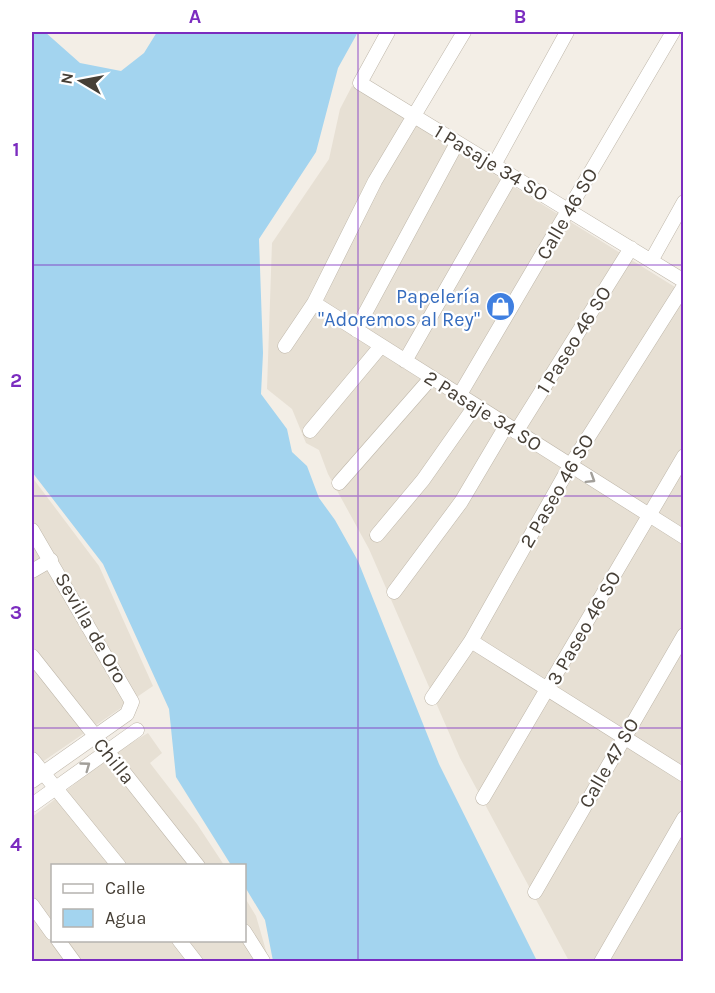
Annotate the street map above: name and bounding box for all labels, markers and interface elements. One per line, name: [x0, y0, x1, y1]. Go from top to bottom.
text: A: [189, 5, 202, 28]
text: B: [514, 5, 526, 28]
north arrow: [51, 51, 111, 111]
text: N: [56, 71, 77, 86]
street label: 1 Pasaje 34 SO: [430, 120, 552, 206]
text: 1: [12, 138, 20, 161]
street label: Calle 46 SO: [532, 164, 602, 264]
street label: 1 Paseo 46 SO: [532, 282, 616, 398]
place label: Papelería "Adoremos al Rey": [318, 285, 480, 331]
shop icon: Papelería "Adoremos al Rey": [485, 291, 517, 323]
street label: 2 Pasaje 34 SO: [420, 366, 546, 456]
text: 2: [10, 369, 22, 392]
street label: 2 Paseo 46 SO: [515, 430, 599, 552]
one-way arrow: [585, 472, 595, 484]
street label: 3 Paseo 46 SO: [542, 567, 626, 689]
street label: Sevilla de Oro: [50, 569, 132, 687]
text: 3: [10, 601, 22, 624]
street label: Calle 47 SO: [574, 714, 644, 812]
street label: Chilla: [89, 733, 139, 789]
one-way arrow: [79, 762, 90, 773]
text: 4: [10, 833, 22, 856]
legend: [51, 864, 246, 942]
text: Calle: [105, 877, 145, 899]
text: Agua: [105, 907, 146, 929]

